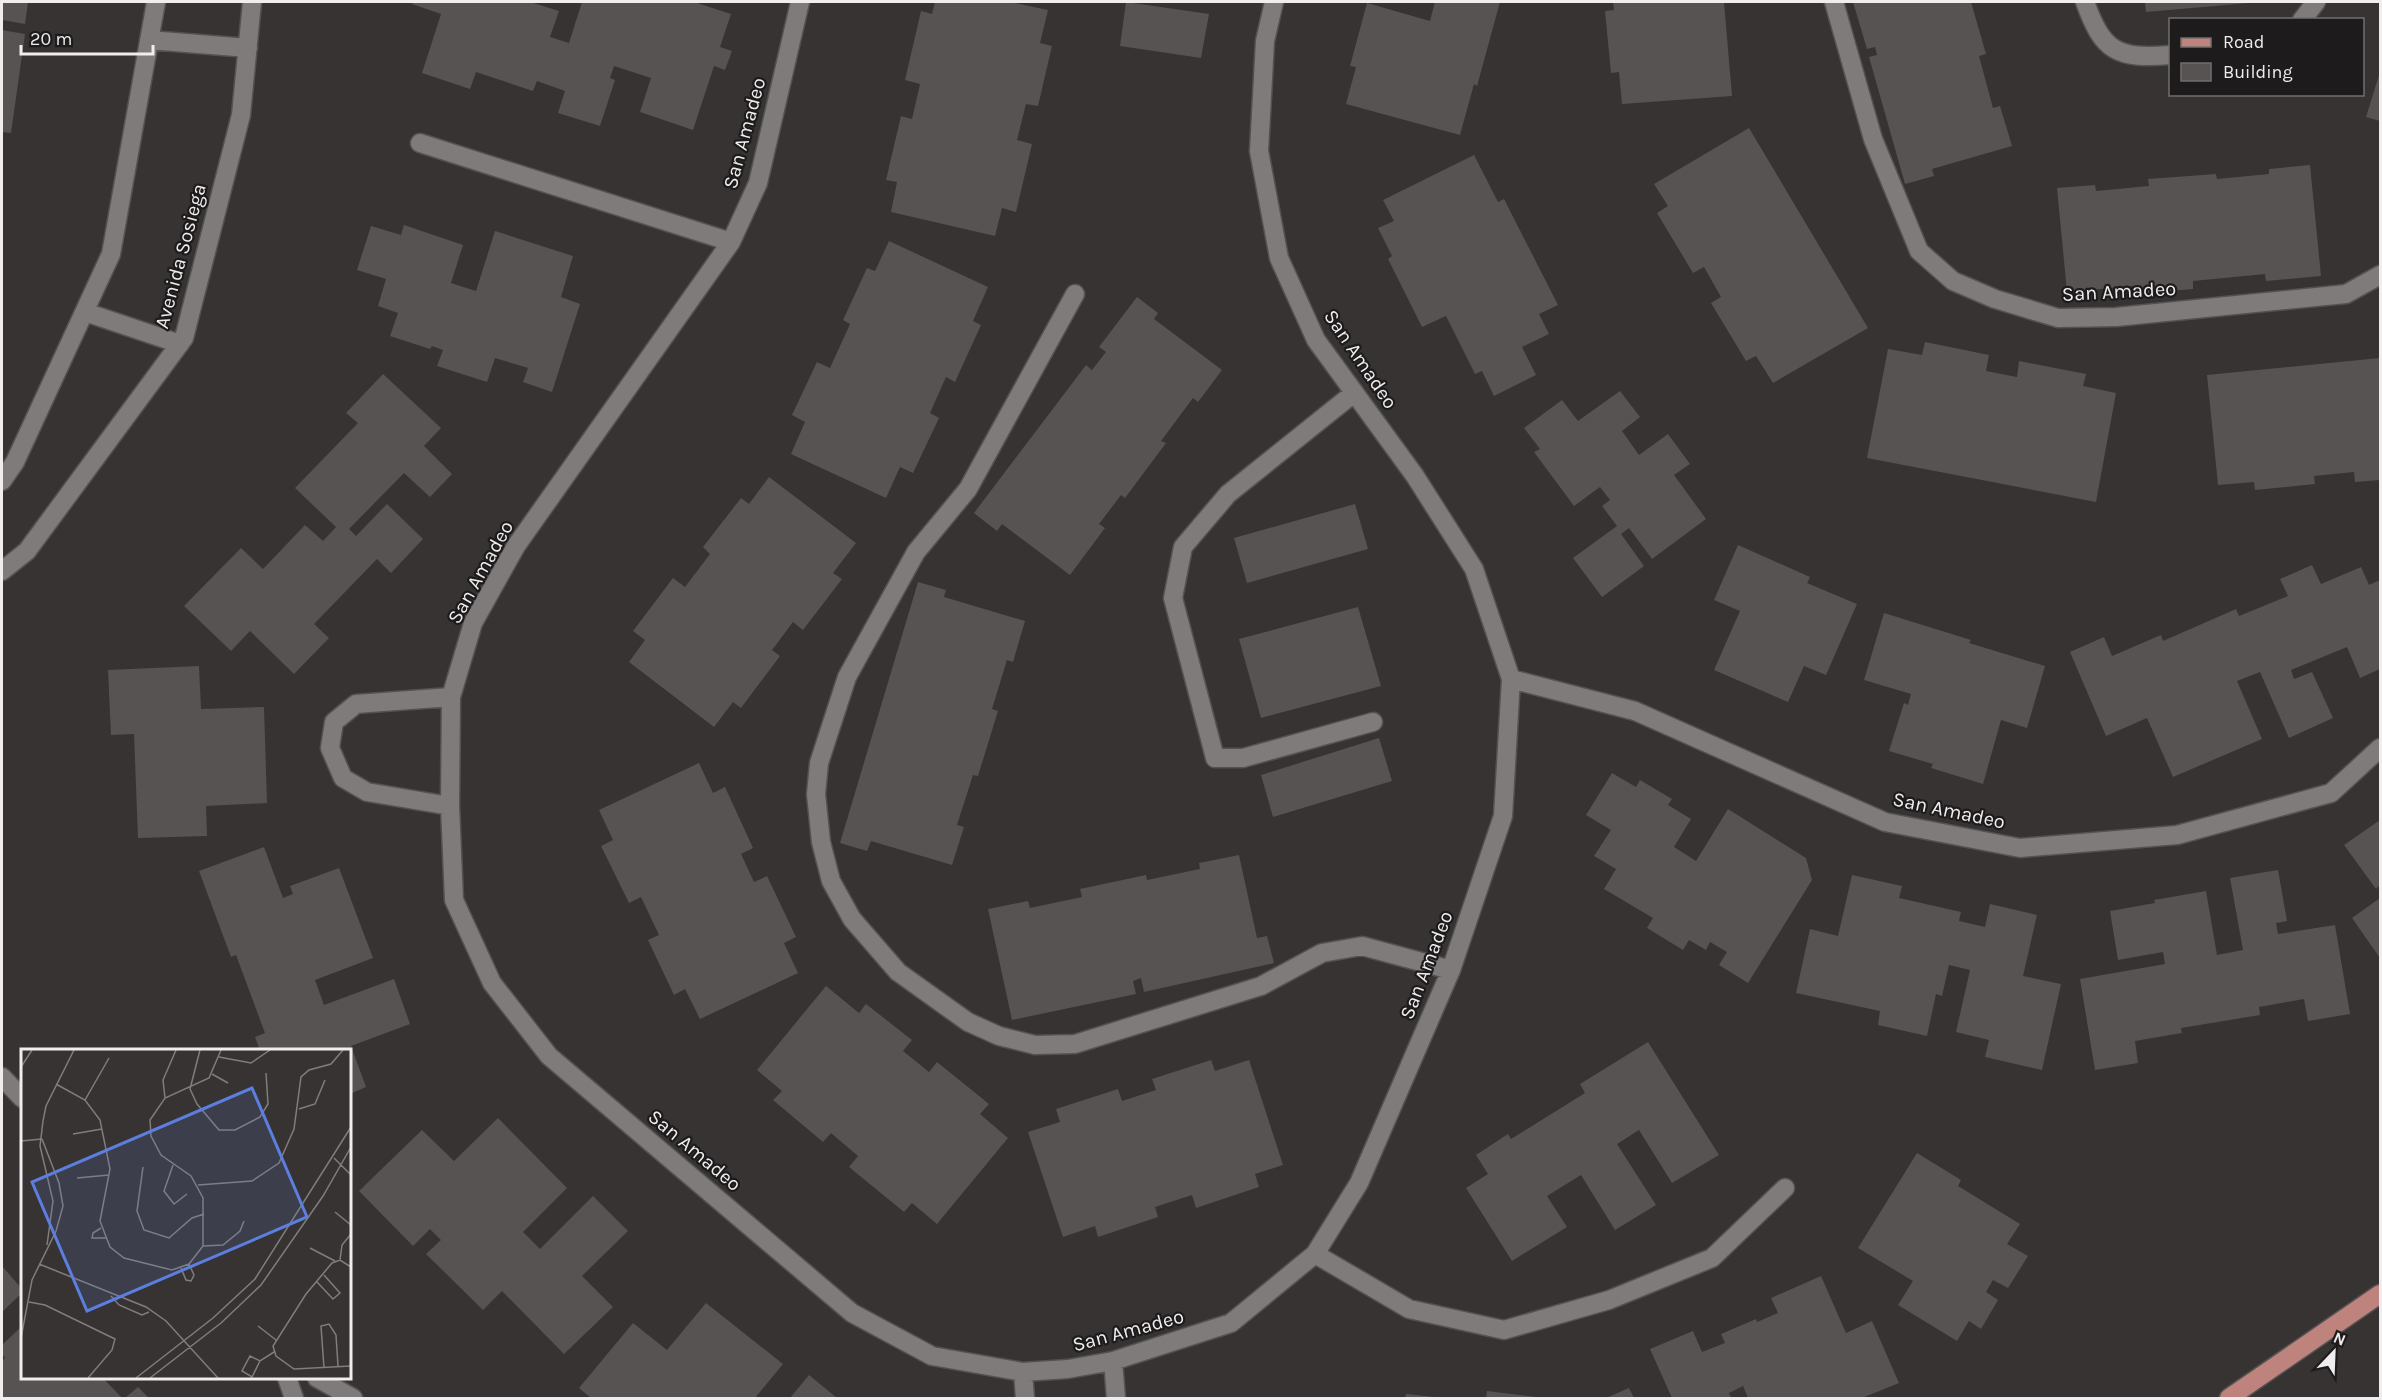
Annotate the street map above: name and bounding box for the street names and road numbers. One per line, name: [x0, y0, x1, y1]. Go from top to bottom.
street label: San Amadeo: [719, 75, 770, 191]
street label: Avenida Sosiega: [150, 181, 211, 331]
street label: San Amadeo: [2061, 277, 2177, 306]
street label: San Amadeo: [1319, 306, 1402, 413]
street label: San Amadeo: [443, 517, 518, 628]
street label: San Amadeo: [1891, 787, 2007, 834]
street label: San Amadeo: [1395, 908, 1458, 1023]
street label: San Amadeo: [644, 1105, 746, 1196]
street label: San Amadeo: [1070, 1305, 1186, 1356]

